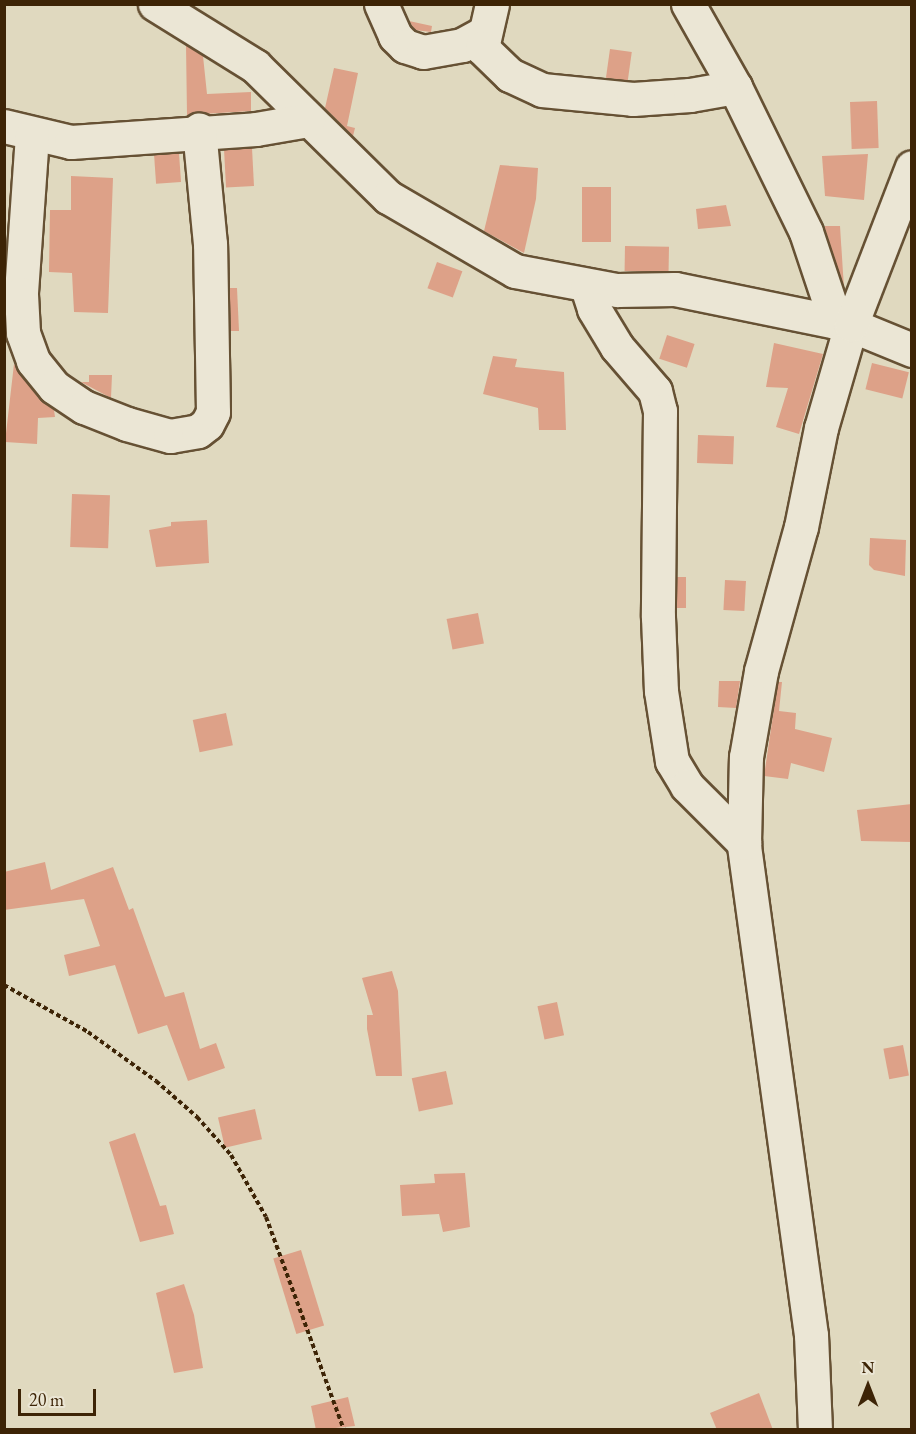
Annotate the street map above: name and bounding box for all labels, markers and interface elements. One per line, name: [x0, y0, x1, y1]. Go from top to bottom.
north arrow: [838, 1356, 898, 1416]
text: N: [862, 1357, 874, 1378]
scale bar: [21, 1377, 99, 1415]
text: 20 m: [29, 1388, 64, 1411]

